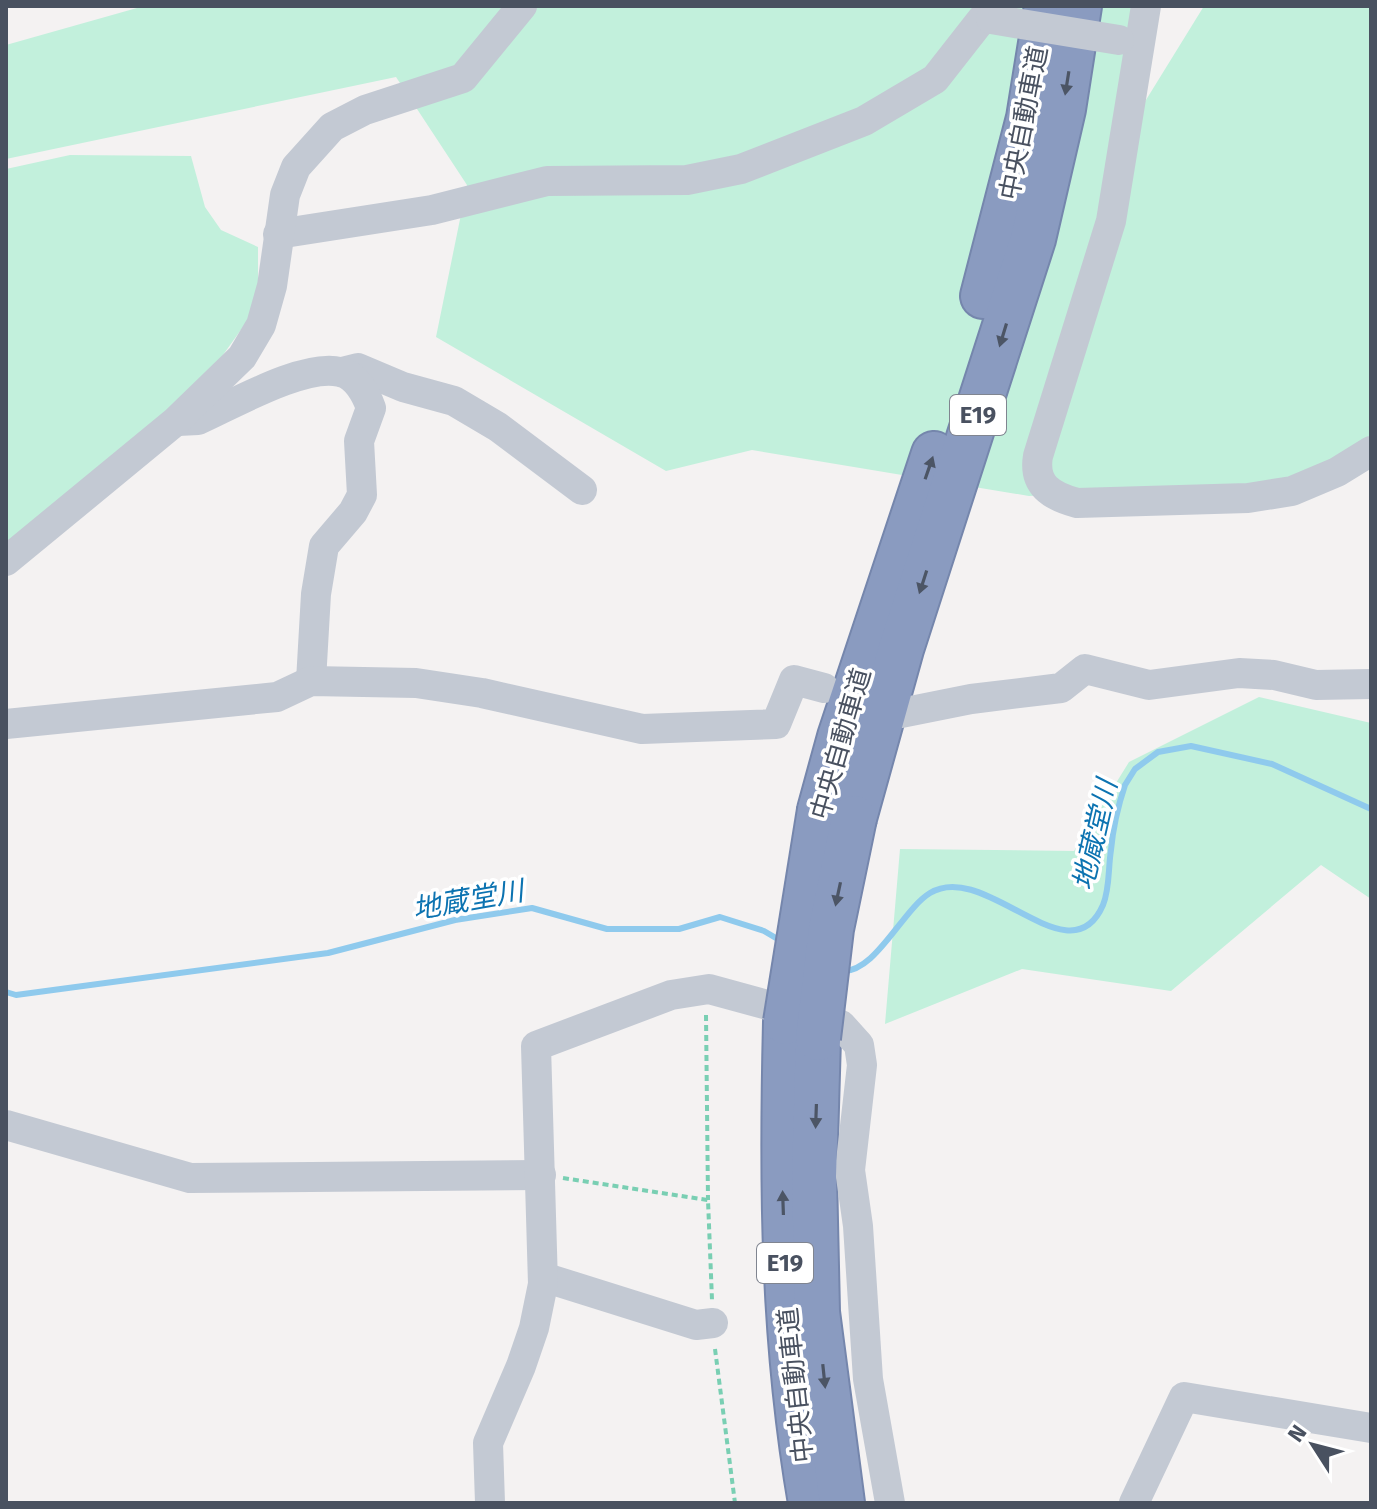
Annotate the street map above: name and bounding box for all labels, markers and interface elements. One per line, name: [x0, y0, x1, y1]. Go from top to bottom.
street label: 中央自動車道: [994, 43, 1054, 203]
one-way arrow: [1060, 71, 1072, 96]
one-way arrow: [996, 323, 1008, 347]
road number: E19: [950, 395, 1006, 435]
one-way arrow: [923, 456, 935, 480]
one-way arrow: [917, 571, 929, 595]
street label: 中央自動車道: [805, 665, 877, 823]
water label: 地蔵堂川: [1066, 774, 1124, 893]
water label: 地蔵堂川: [410, 874, 529, 926]
one-way arrow: [832, 882, 844, 907]
one-way arrow: [809, 1104, 822, 1129]
one-way arrow: [777, 1190, 790, 1215]
road number: E19: [757, 1243, 813, 1283]
street label: 中央自動車道: [772, 1306, 820, 1464]
one-way arrow: [818, 1363, 831, 1388]
north arrow: [1273, 1405, 1353, 1485]
text: N: [1282, 1420, 1312, 1447]

